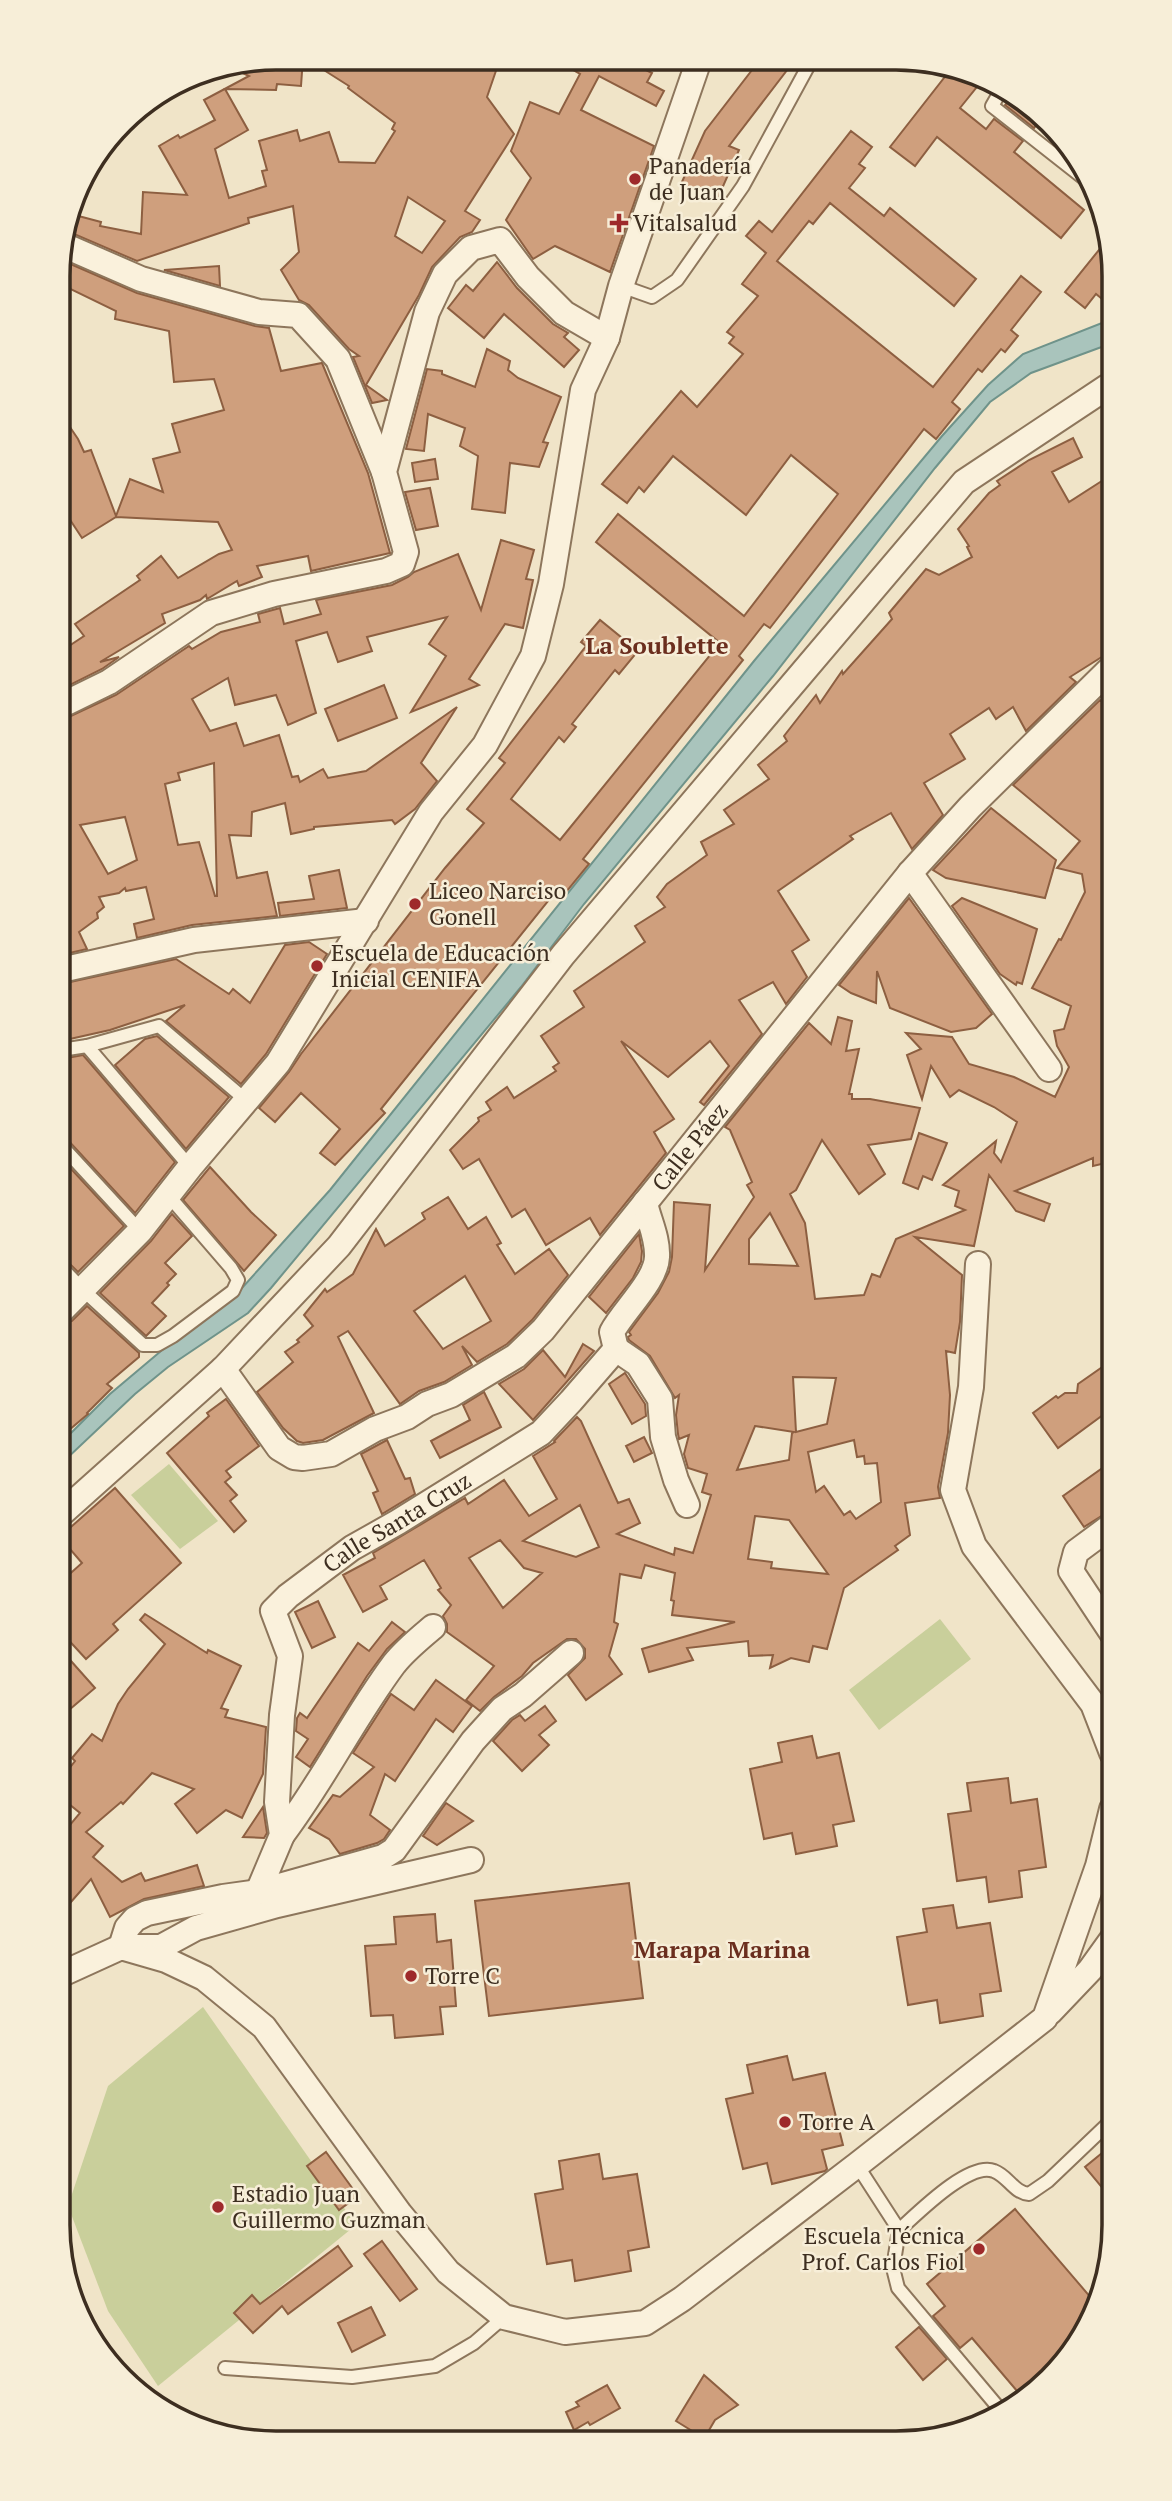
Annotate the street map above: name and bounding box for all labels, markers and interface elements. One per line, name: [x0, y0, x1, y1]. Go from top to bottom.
place label: Panadería de Juan: [649, 150, 752, 207]
marker: Panadería de Juan: [627, 171, 643, 187]
place label: Vitalsalud: [633, 207, 737, 238]
marker: Vitalsalud: [611, 215, 627, 231]
district label: La Soublette: [585, 629, 729, 661]
place label: Liceo Narciso Gonell: [429, 875, 566, 932]
marker: Liceo Narciso Gonell: [407, 896, 423, 912]
place label: Escuela de Educación Inicial CENIFA: [331, 937, 550, 994]
marker: Escuela de Educación Inicial CENIFA: [309, 958, 325, 974]
street label: Calle Páez: [645, 1096, 735, 1197]
street label: Calle Santa Cruz: [316, 1464, 477, 1580]
district label: Marapa Marina: [634, 1933, 811, 1965]
place label: Torre C: [425, 1960, 500, 1991]
marker: Torre C: [403, 1968, 419, 1984]
place label: Torre A: [799, 2106, 875, 2137]
marker: Torre A: [777, 2114, 793, 2130]
place label: Estadio Juan Guillermo Guzman: [232, 2178, 426, 2235]
marker: Estadio Juan Guillermo Guzman: [210, 2199, 226, 2215]
place label: Escuela Técnica Prof. Carlos Fiol: [802, 2220, 965, 2277]
marker: Escuela Técnica Prof. Carlos Fiol: [971, 2241, 987, 2257]

